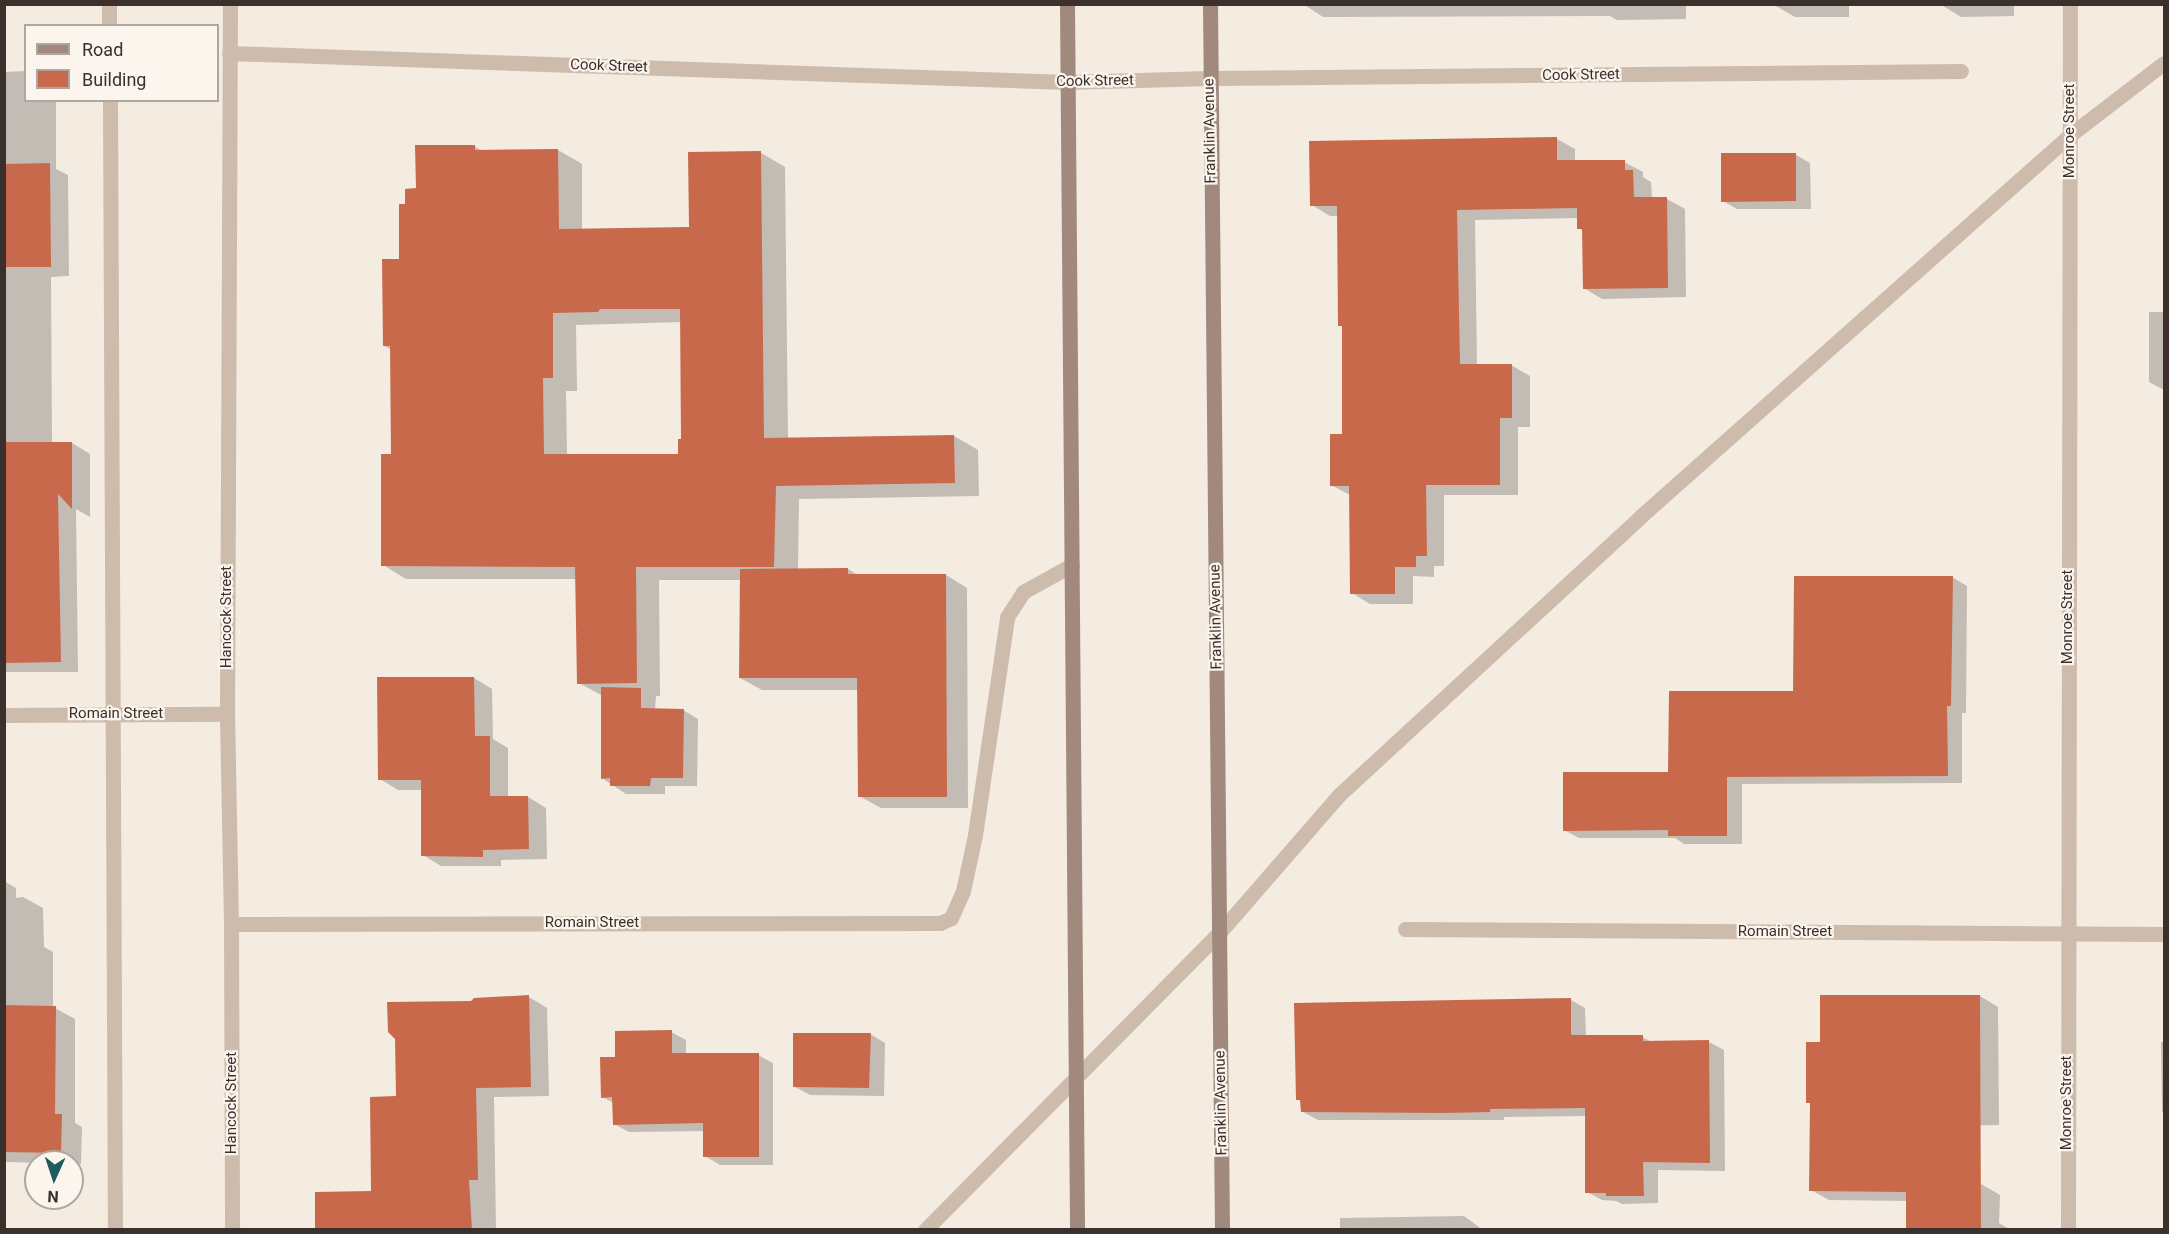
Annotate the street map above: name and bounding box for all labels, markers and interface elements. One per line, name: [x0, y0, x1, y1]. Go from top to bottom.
legend: [24, 24, 219, 102]
text: Road: [82, 39, 123, 60]
street label: Cook Street: [570, 56, 648, 76]
street label: Cook Street: [1542, 65, 1620, 85]
text: Building: [82, 69, 146, 90]
street label: Cook Street: [1056, 71, 1134, 91]
street label: Franklin Avenue: [1200, 78, 1220, 184]
street label: Monroe Street: [2061, 84, 2079, 178]
street label: Franklin Avenue: [1206, 564, 1226, 670]
street label: Hancock Street: [218, 566, 236, 668]
street label: Monroe Street: [2059, 570, 2077, 664]
street label: Romain Street: [69, 705, 163, 723]
street label: Romain Street: [545, 914, 639, 932]
street label: Romain Street: [1738, 923, 1832, 941]
street label: Franklin Avenue: [1211, 1050, 1231, 1156]
street label: Hancock Street: [223, 1052, 241, 1154]
street label: Monroe Street: [2058, 1056, 2076, 1150]
north arrow: [24, 1150, 84, 1210]
text: N: [47, 1187, 59, 1206]

